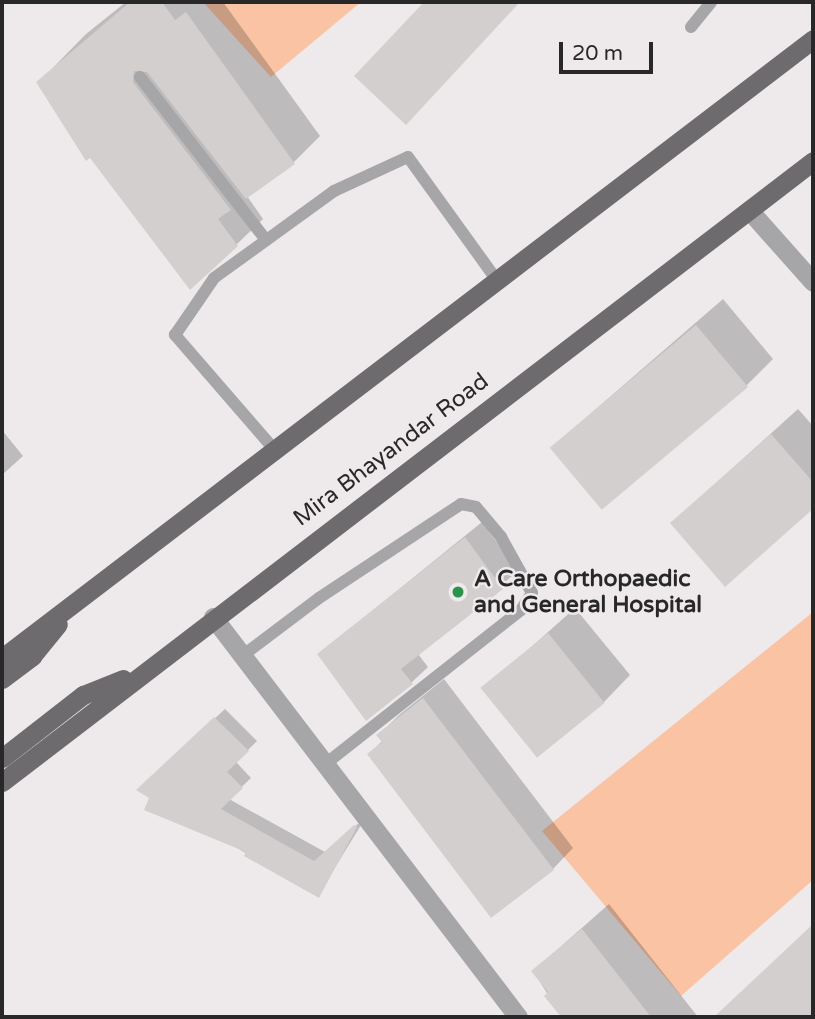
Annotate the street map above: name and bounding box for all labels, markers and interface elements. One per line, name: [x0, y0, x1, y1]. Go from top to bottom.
scale bar: [563, 28, 658, 72]
text: 20 m: [572, 41, 623, 66]
street label: Mira Bhayandar Road: [288, 368, 494, 532]
place label: A Care Orthopaedic and General Hospital: [474, 565, 702, 619]
marker: A Care Orthopaedic and General Hospital: [448, 582, 468, 602]

